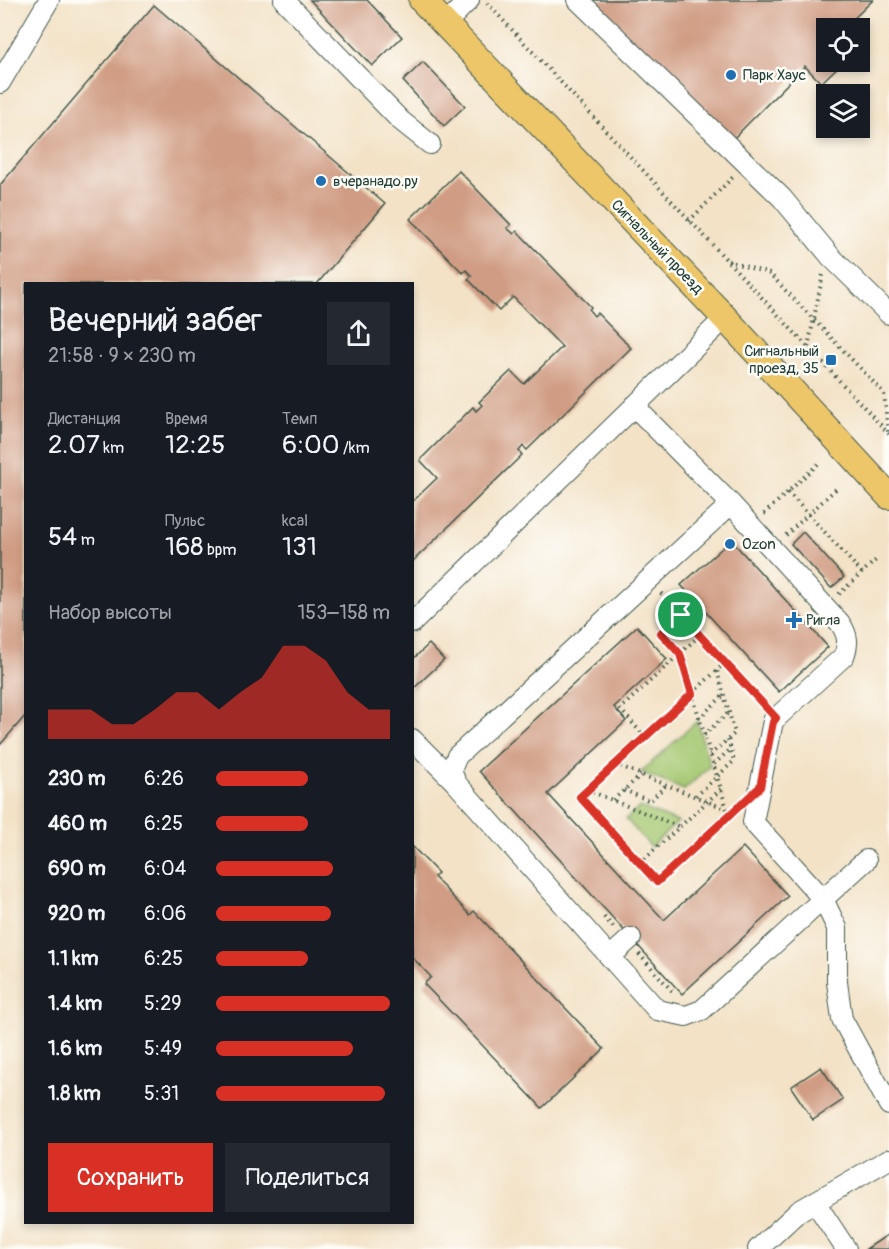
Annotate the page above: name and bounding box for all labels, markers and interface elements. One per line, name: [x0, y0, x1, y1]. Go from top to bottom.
map controls: [816, 18, 870, 138]
button: locate: [816, 18, 870, 72]
place label: Парк Хаус: [743, 66, 806, 85]
marker: Парк Хаус: [724, 68, 738, 82]
button: layers: [816, 84, 870, 138]
place label: вчеранадо.ру: [333, 172, 418, 191]
marker: вчеранадо.ру: [314, 174, 328, 188]
street label: Сигнальный проезд: [607, 196, 707, 298]
text: Вечерний забег: [48, 300, 262, 341]
button: share: [327, 302, 390, 365]
place label: Сигнальный проезд, 35: [744, 342, 819, 378]
text: 21:58 · 9 × 230 m: [48, 343, 196, 368]
marker: Сигнальный проезд, 35: [824, 353, 838, 367]
text: Дистанция: [48, 409, 121, 429]
text: Время: [165, 409, 208, 429]
text: Темп: [282, 409, 317, 429]
text: 2.07: [48, 429, 100, 461]
text: 12:25: [165, 429, 225, 461]
text: 6:00: [282, 429, 340, 461]
text: km: [100, 438, 124, 458]
text: /km: [340, 438, 370, 458]
text: Пульс: [165, 511, 205, 531]
text: kcal: [282, 511, 308, 531]
text: 54: [48, 521, 77, 553]
text: m: [77, 530, 95, 550]
text: 168: [165, 531, 203, 563]
text: 131: [282, 531, 317, 563]
place label: Ozon: [742, 535, 776, 554]
marker: Ozon: [723, 537, 737, 551]
text: bpm: [203, 540, 237, 560]
pin: [655, 589, 706, 640]
icon: arrive: [664, 598, 697, 631]
text: Набор высоты: [48, 600, 172, 625]
text: 153–158 m: [298, 600, 390, 625]
place label: Ригла: [806, 611, 840, 630]
marker: Ригла: [787, 613, 801, 627]
text: 230 m: [48, 766, 106, 791]
text: 6:26: [144, 766, 184, 791]
text: 460 m: [48, 811, 107, 836]
text: 6:25: [144, 811, 183, 836]
text: 690 m: [48, 856, 106, 881]
text: 6:04: [144, 856, 186, 881]
text: 920 m: [48, 901, 105, 926]
text: 6:06: [144, 901, 186, 926]
text: 1.1 km: [48, 946, 98, 971]
text: 6:25: [144, 946, 183, 971]
text: 1.4 km: [48, 991, 102, 1016]
text: 5:29: [144, 991, 182, 1016]
text: 1.6 km: [48, 1036, 102, 1061]
text: 5:49: [144, 1036, 182, 1061]
text: 1.8 km: [48, 1081, 101, 1106]
text: 5:31: [144, 1081, 179, 1106]
button: Сохранить: [48, 1143, 213, 1212]
button: Поделиться: [225, 1143, 390, 1212]

